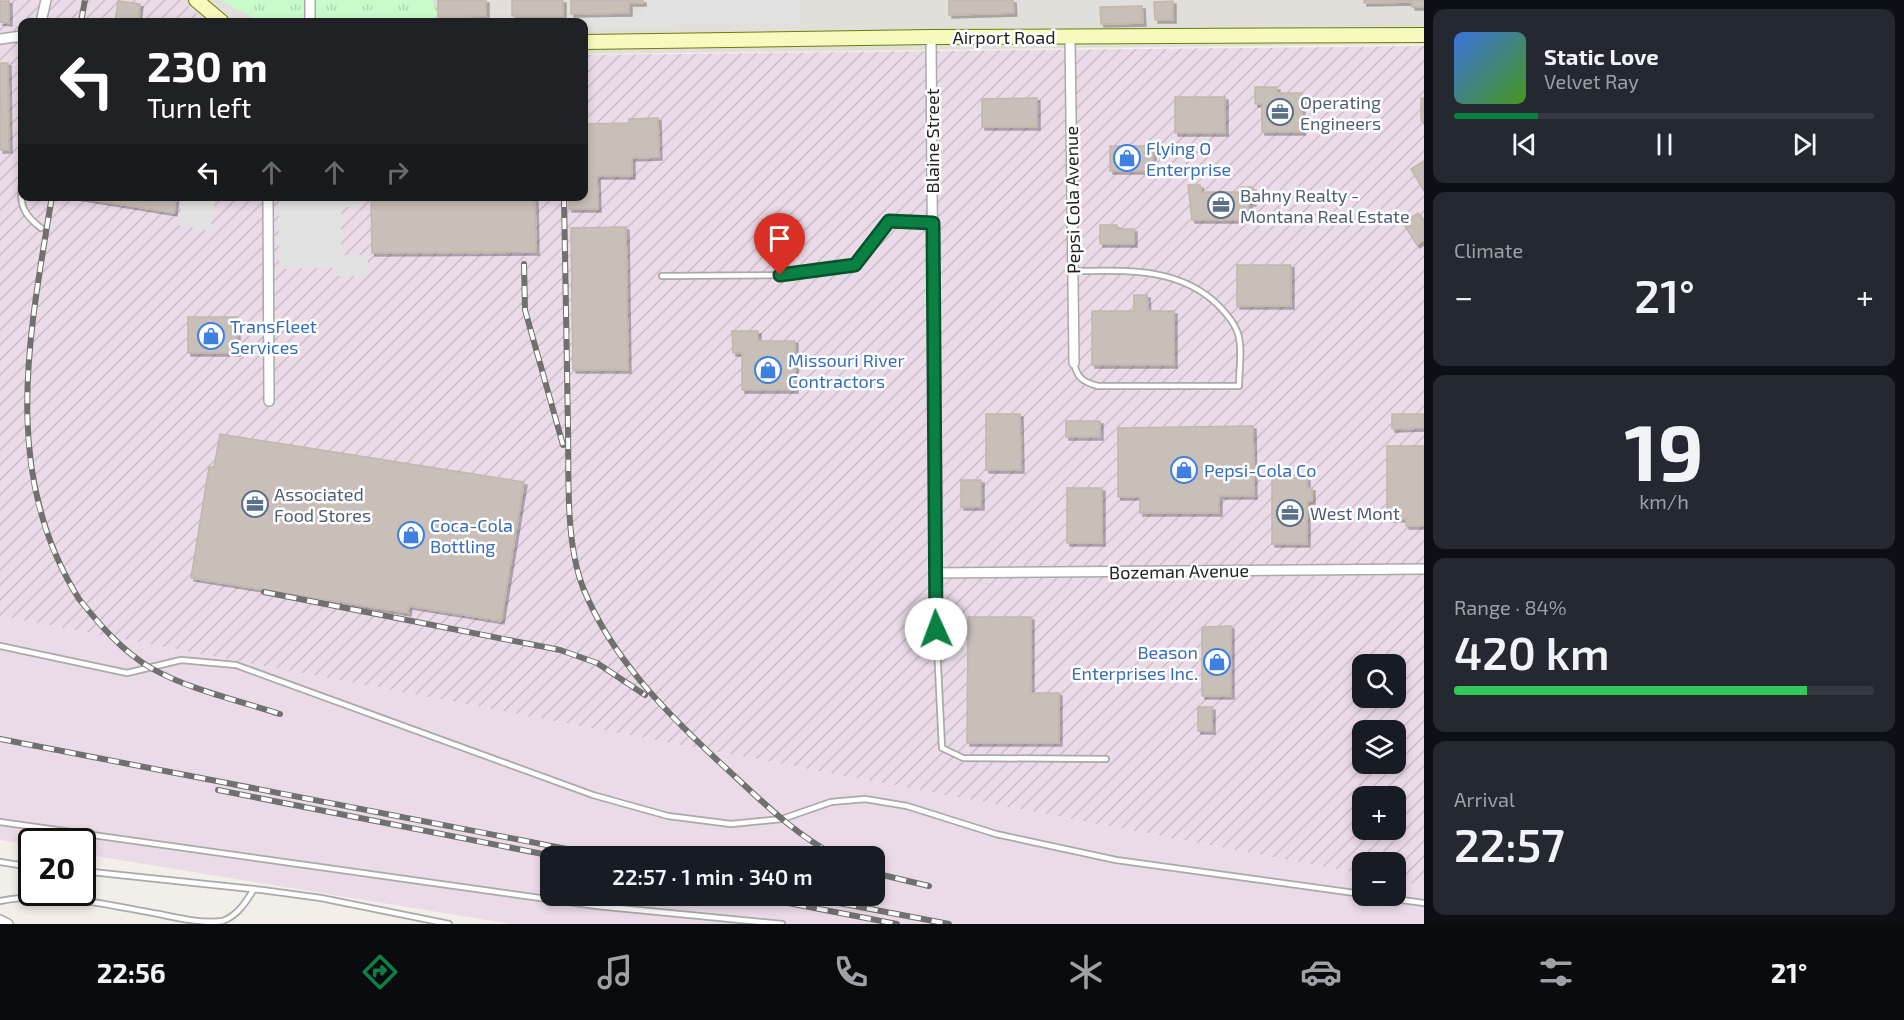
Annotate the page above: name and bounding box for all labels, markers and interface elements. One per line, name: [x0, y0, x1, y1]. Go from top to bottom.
street label: Airport Road: [952, 26, 1056, 48]
text: 230 m: [147, 40, 268, 90]
icon: left: [48, 42, 126, 120]
text: Static Love: [1544, 43, 1659, 69]
text: Velvet Ray: [1544, 69, 1639, 93]
street label: Blaine Street: [921, 88, 943, 194]
text: Turn left: [147, 91, 251, 123]
place label: Operating Engineers: [1300, 91, 1381, 134]
office icon: Operating Engineers: [1265, 97, 1295, 127]
street label: Pepsi Cola Avenue: [1060, 126, 1084, 274]
icon: previous: [1508, 128, 1541, 161]
icon: pause: [1648, 128, 1681, 161]
icon: next: [1788, 128, 1821, 161]
place label: Flying O Enterprise: [1146, 137, 1231, 180]
shop icon: Flying O Enterprise: [1112, 143, 1142, 173]
icon: left: [192, 156, 225, 189]
icon: ahead: [255, 156, 288, 189]
icon: ahead: [318, 156, 351, 189]
icon: right: [381, 156, 414, 189]
place label: Bahny Realty - Montana Real Estate: [1240, 184, 1410, 227]
office icon: Bahny Realty - Montana Real Estate: [1206, 190, 1236, 220]
pin: [754, 213, 805, 275]
icon: arrive: [763, 222, 796, 255]
text: Climate: [1454, 238, 1523, 262]
text: 21°: [1634, 268, 1695, 322]
text: −: [1454, 276, 1473, 316]
text: +: [1856, 276, 1874, 316]
place label: TransFleet Services: [230, 315, 317, 358]
shop icon: TransFleet Services: [196, 321, 226, 351]
place label: Missouri River Contractors: [788, 349, 905, 392]
shop icon: Missouri River Contractors: [753, 355, 783, 385]
text: 19: [1624, 403, 1704, 497]
shop icon: Pepsi-Cola Co: [1169, 455, 1199, 485]
place label: Pepsi-Cola Co: [1204, 459, 1317, 481]
place label: Associated Food Stores: [274, 483, 371, 526]
office icon: Associated Food Stores: [240, 489, 270, 519]
text: km/h: [1639, 489, 1689, 513]
office icon: West Mont: [1275, 498, 1305, 528]
place label: West Mont: [1310, 502, 1400, 524]
place label: Coca-Cola Bottling: [430, 514, 513, 557]
shop icon: Coca-Cola Bottling: [396, 520, 426, 550]
street label: Bozeman Avenue: [1109, 559, 1249, 583]
text: Range · 84%: [1454, 595, 1567, 619]
position arrow: [904, 597, 968, 661]
text: 420 km: [1454, 625, 1610, 679]
place label: Beason Enterprises Inc.: [1072, 641, 1198, 684]
shop icon: Beason Enterprises Inc.: [1202, 647, 1232, 677]
map controls: [1352, 654, 1406, 906]
button: search: [1352, 654, 1406, 708]
button: layers: [1352, 720, 1406, 774]
button: +: [1352, 786, 1406, 840]
text: Arrival: [1454, 787, 1515, 811]
text: 22:57: [1454, 817, 1565, 871]
speed limit sign: 20: [18, 828, 96, 906]
button: −: [1352, 852, 1406, 906]
text: 22:57 · 1 min · 340 m: [612, 863, 813, 889]
icon: directions: [359, 951, 401, 993]
icon: music: [594, 951, 636, 993]
icon: phone: [830, 951, 872, 993]
icon: climate: [1065, 951, 1107, 993]
icon: car: [1300, 951, 1342, 993]
icon: filters: [1535, 951, 1577, 993]
text: 22:56: [97, 956, 166, 988]
text: 21°: [1771, 956, 1807, 988]

